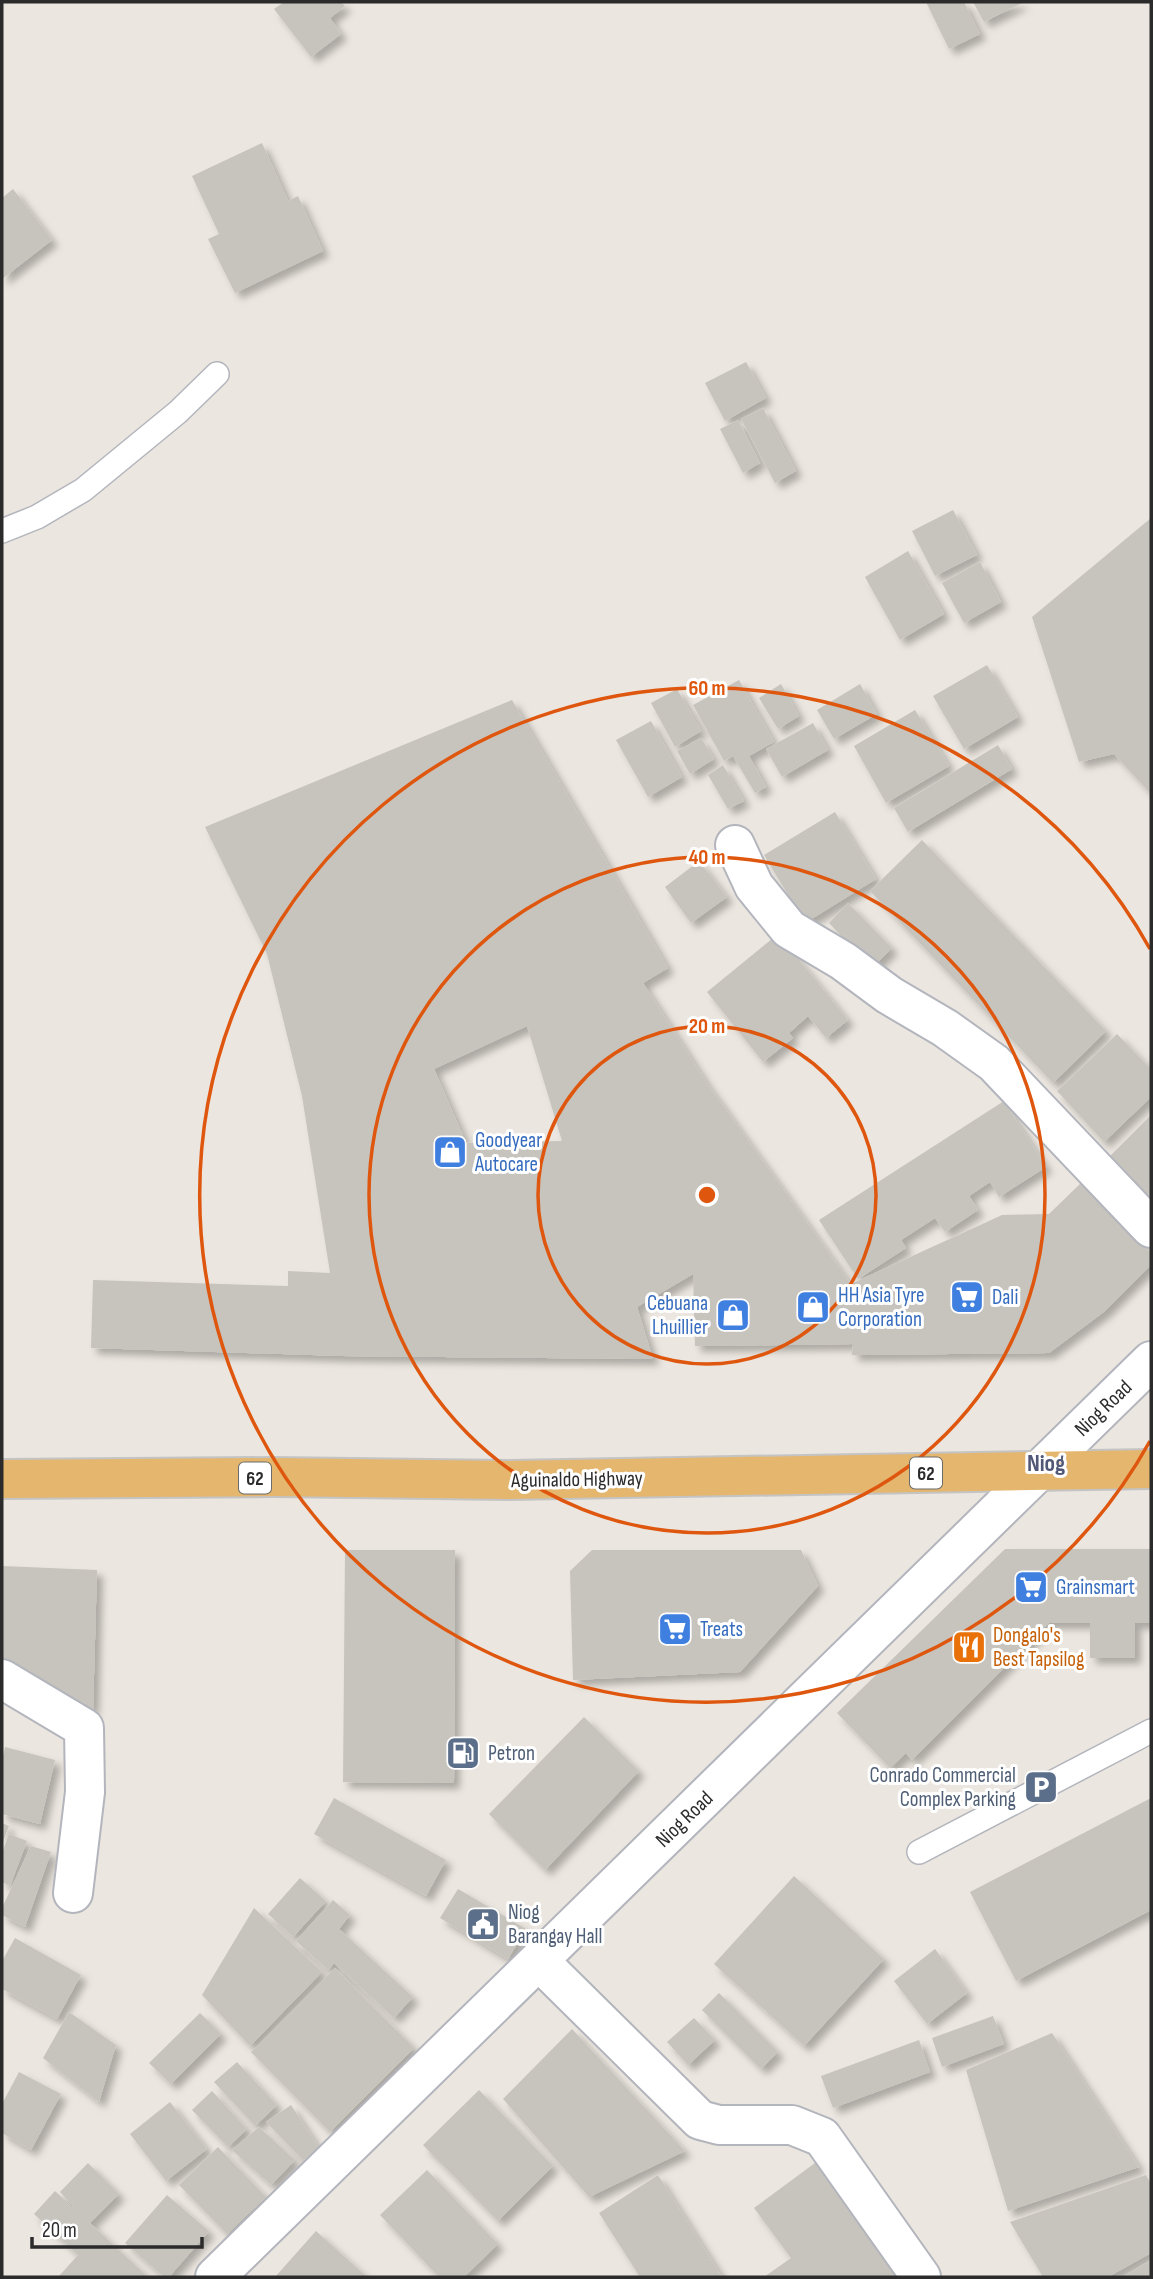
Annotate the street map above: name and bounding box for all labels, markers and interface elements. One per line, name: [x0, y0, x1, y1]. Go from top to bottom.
text: 60 m: [688, 676, 726, 701]
text: 40 m: [689, 845, 725, 870]
text: 20 m: [689, 1014, 725, 1039]
place label: Goodyear Autocare: [474, 1128, 542, 1177]
shop icon: Goodyear Autocare: [431, 1133, 469, 1171]
centre of rings: [695, 1183, 719, 1207]
supermarket icon: Dali: [948, 1278, 986, 1316]
place label: HH Asia Tyre Corporation: [838, 1283, 925, 1332]
place label: Dali: [992, 1285, 1019, 1310]
shop icon: HH Asia Tyre Corporation: [794, 1288, 832, 1326]
place label: Cebuana Lhuillier: [647, 1291, 708, 1340]
shop icon: Cebuana Lhuillier: [714, 1296, 752, 1334]
street label: Niog Road: [1069, 1375, 1137, 1442]
district label: Niog: [1027, 1449, 1065, 1478]
road number: 62: [910, 1457, 942, 1488]
road number: 62: [239, 1462, 271, 1494]
street label: Aguinaldo Highway: [510, 1466, 643, 1493]
supermarket icon: Grainsmart: [1012, 1568, 1050, 1606]
place label: Grainsmart: [1056, 1575, 1135, 1600]
supermarket icon: Treats: [656, 1610, 694, 1648]
place label: Treats: [700, 1617, 743, 1642]
place label: Dongalo's Best Tapsilog: [993, 1623, 1084, 1672]
restaurant icon: Dongalo's Best Tapsilog: [950, 1628, 988, 1666]
fuel station icon: Petron: [444, 1734, 482, 1772]
place label: Petron: [488, 1741, 535, 1766]
place label: Conrado Commercial Complex Parking: [870, 1763, 1016, 1812]
parking icon: Conrado Commercial Complex Parking: [1022, 1768, 1060, 1806]
street label: Niog Road: [650, 1786, 718, 1853]
place label: Niog Barangay Hall: [508, 1900, 602, 1949]
public building icon: Niog Barangay Hall: [464, 1905, 502, 1943]
scale bar: [32, 2206, 201, 2250]
text: 20 m: [42, 2218, 77, 2243]

